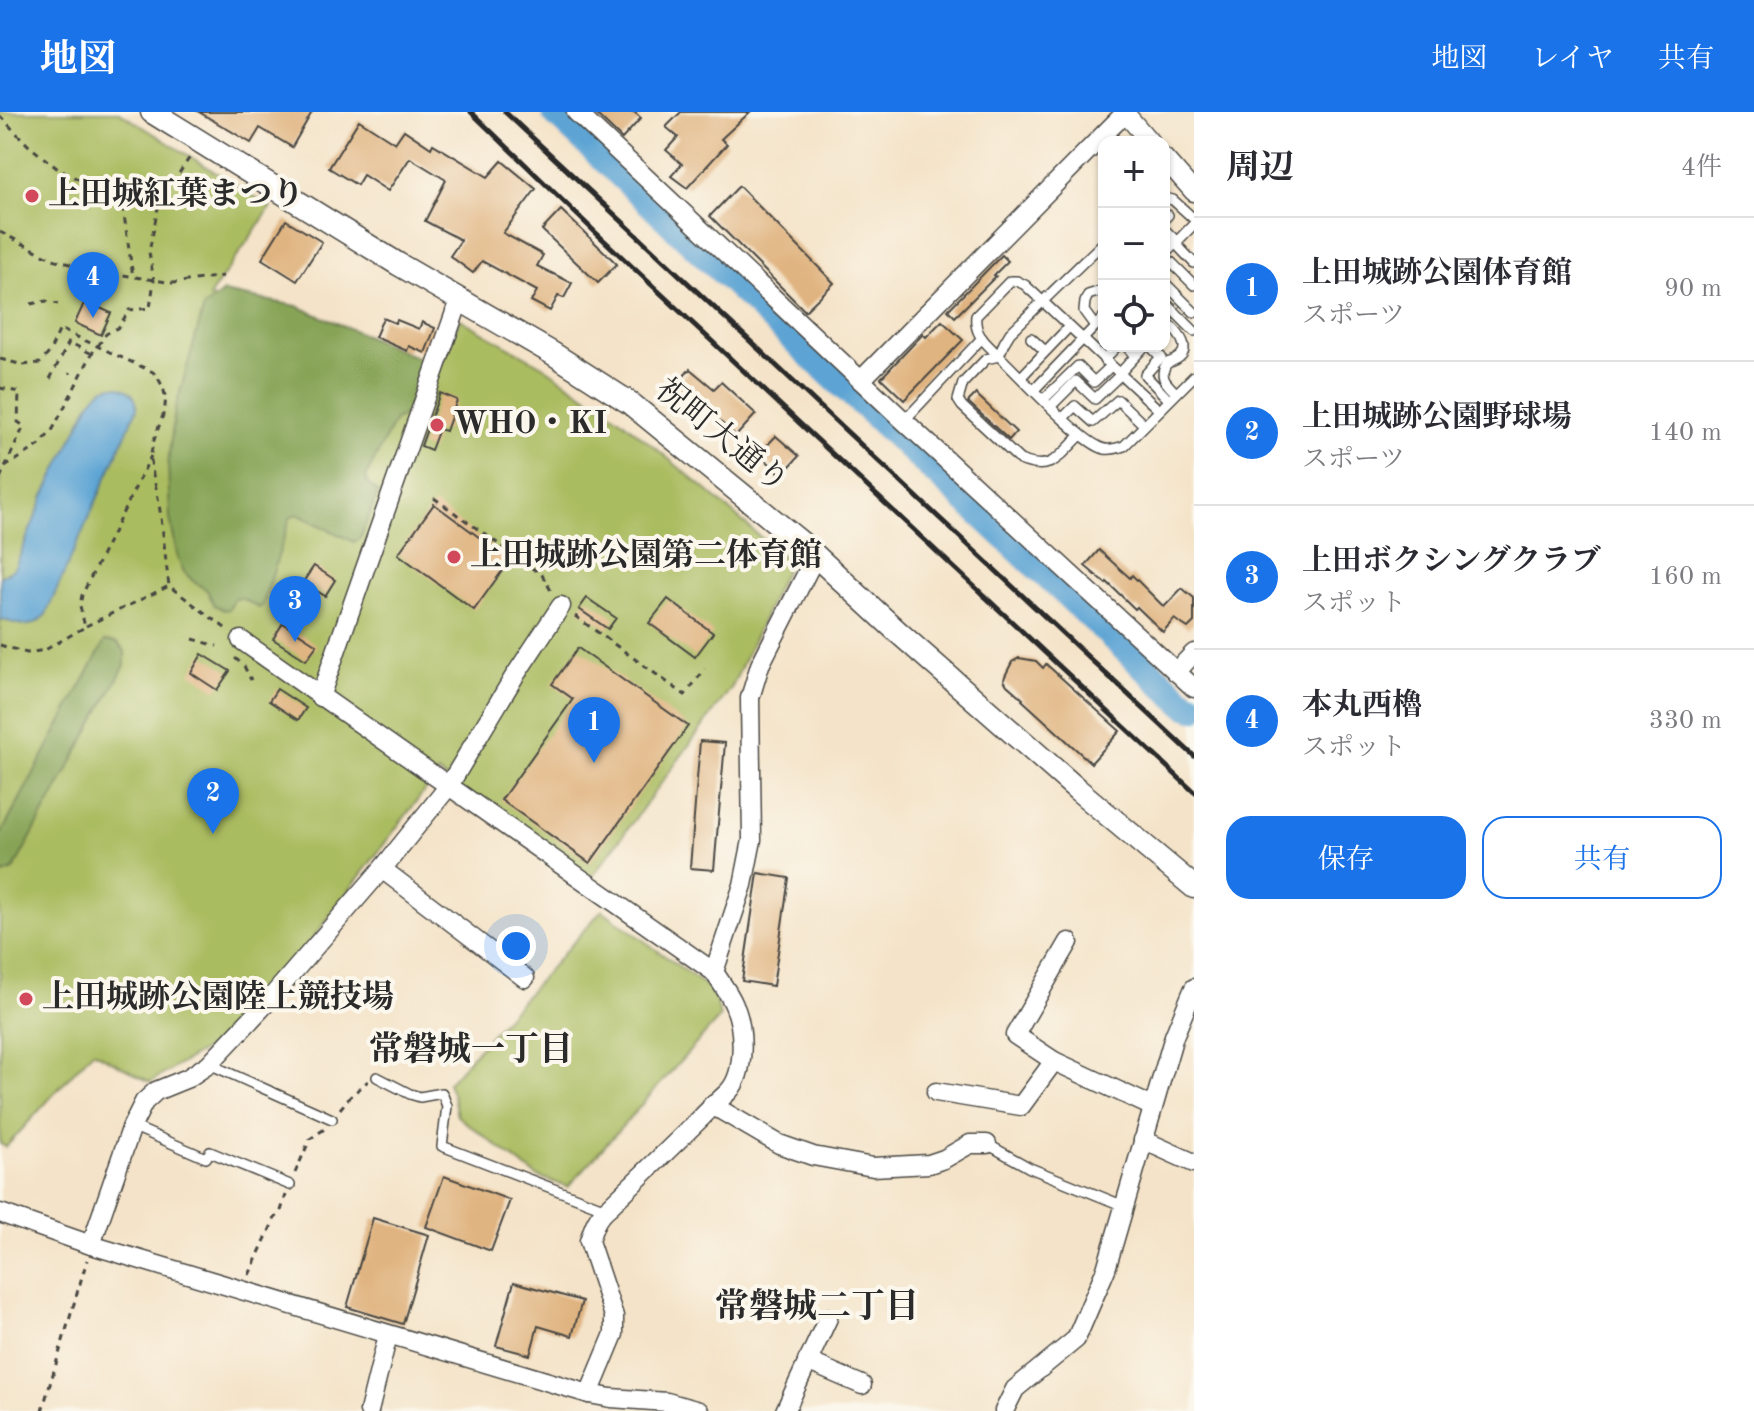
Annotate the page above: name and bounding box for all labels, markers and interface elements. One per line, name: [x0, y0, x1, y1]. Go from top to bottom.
text: 地図: [40, 42, 116, 80]
text: 地図: [1431, 46, 1487, 74]
text: レイヤ: [1531, 46, 1614, 74]
text: 共有: [1658, 46, 1714, 74]
map controls: [1098, 136, 1170, 352]
button: +: [1098, 136, 1170, 208]
text: 周辺: [1226, 152, 1294, 186]
text: 4件: [1681, 155, 1722, 181]
place label: 上田城紅葉まつり: [48, 176, 304, 212]
marker: 上田城紅葉まつり: [23, 187, 41, 205]
button: −: [1098, 208, 1170, 280]
pin: 4: [67, 252, 119, 318]
text: 上田城跡公園体育館: [1302, 259, 1572, 289]
text: 1: [1244, 276, 1260, 302]
text: 90 m: [1664, 276, 1722, 302]
button: locate: [1098, 280, 1170, 352]
text: スポーツ: [1302, 303, 1405, 329]
street label: 祝町大通り: [649, 372, 795, 500]
text: 上田城跡公園野球場: [1302, 403, 1572, 433]
place label: WHO・KI: [453, 409, 607, 441]
marker: WHO・KI: [428, 416, 446, 434]
text: 2: [1244, 420, 1260, 446]
text: 140 m: [1649, 420, 1722, 446]
text: スポーツ: [1302, 447, 1405, 473]
place label: 上田城跡公園第二体育館: [470, 537, 822, 573]
text: 上田ボクシングクラブ: [1302, 547, 1601, 577]
marker: 上田城跡公園第二体育館: [445, 548, 463, 566]
text: 3: [1244, 564, 1260, 590]
text: 160 m: [1649, 564, 1722, 590]
pin: 3: [269, 576, 321, 642]
text: スポット: [1302, 591, 1406, 617]
text: 本丸西櫓: [1302, 691, 1422, 721]
pin: 1: [568, 697, 620, 763]
text: 4: [1244, 708, 1260, 734]
text: 330 m: [1649, 708, 1722, 734]
text: スポット: [1302, 735, 1406, 761]
pin: 2: [187, 768, 239, 834]
button: 保存: [1226, 816, 1466, 899]
button: 共有: [1482, 816, 1722, 899]
your location: [496, 926, 536, 966]
place label: 上田城跡公園陸上競技場: [42, 979, 394, 1015]
marker: 上田城跡公園陸上競技場: [17, 990, 35, 1008]
district label: 常磐城一丁目: [369, 1031, 573, 1068]
district label: 常磐城二丁目: [715, 1288, 919, 1325]

